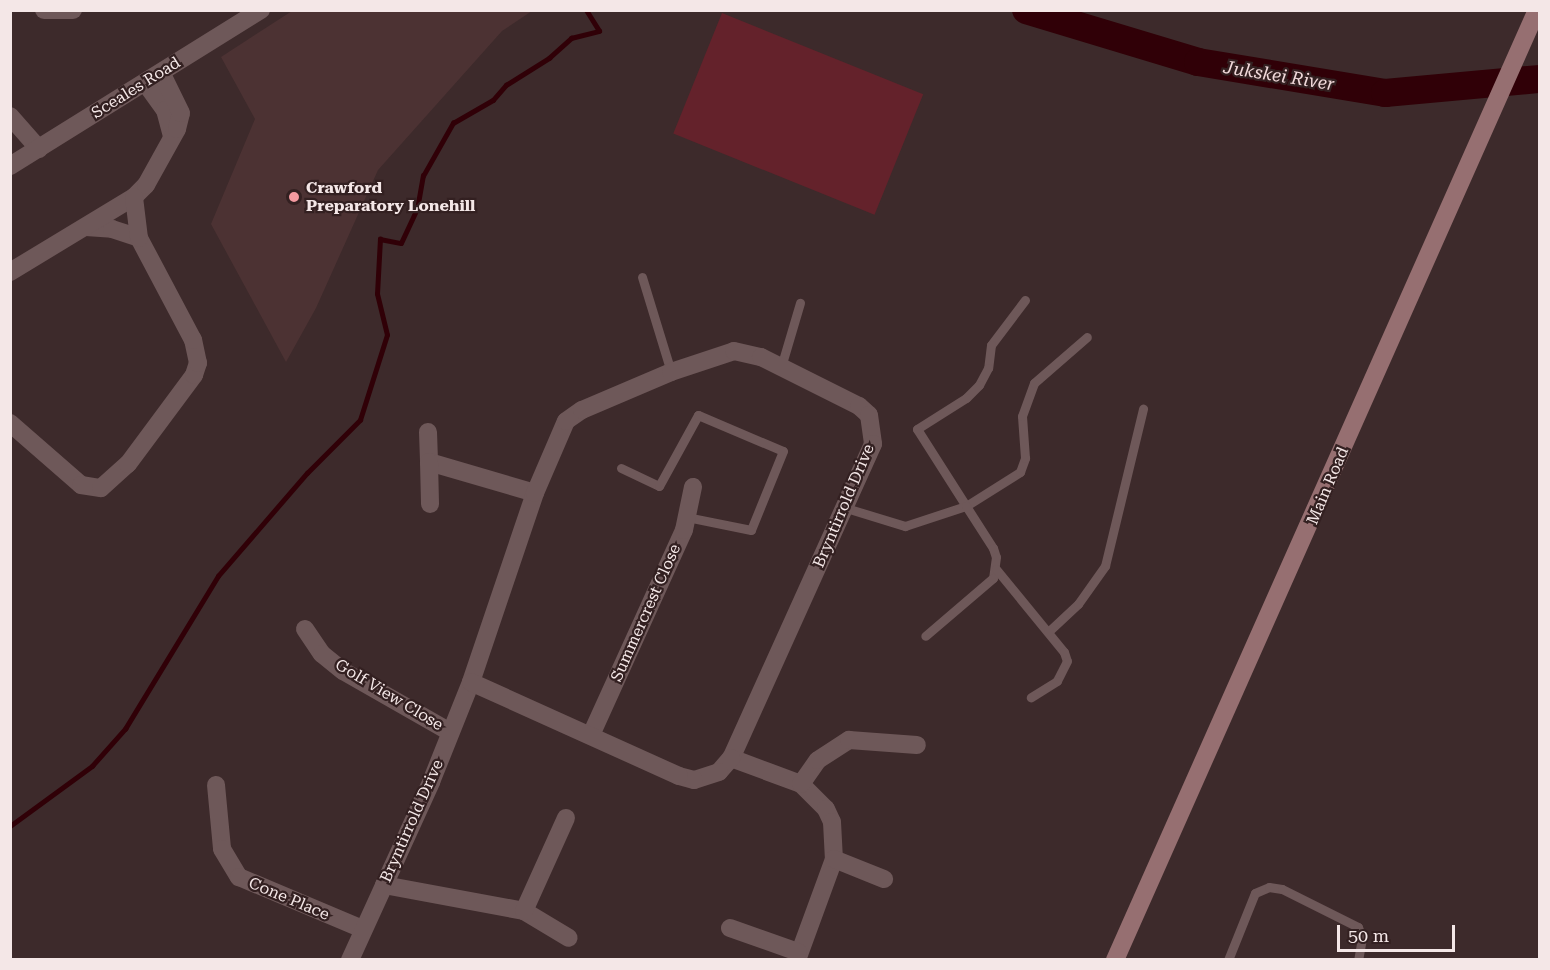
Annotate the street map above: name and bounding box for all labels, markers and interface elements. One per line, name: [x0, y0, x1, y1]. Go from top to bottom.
street label: Sceales Road: [88, 53, 184, 123]
water label: Jukskei River: [1222, 57, 1336, 95]
place label: Crawford Preparatory Lonehill: [306, 178, 475, 216]
marker: Crawford Preparatory Lonehill: [287, 190, 301, 204]
street label: Bryntirrold Drive: [809, 441, 879, 571]
street label: Main Road: [1303, 444, 1353, 528]
street label: Summercrest Close: [607, 541, 685, 685]
street label: Golf View Close: [332, 655, 446, 735]
street label: Bryntirrold Drive: [376, 757, 448, 885]
street label: Cone Place: [246, 873, 332, 925]
scale bar: [1340, 913, 1458, 951]
text: 50 m: [1348, 925, 1389, 946]

